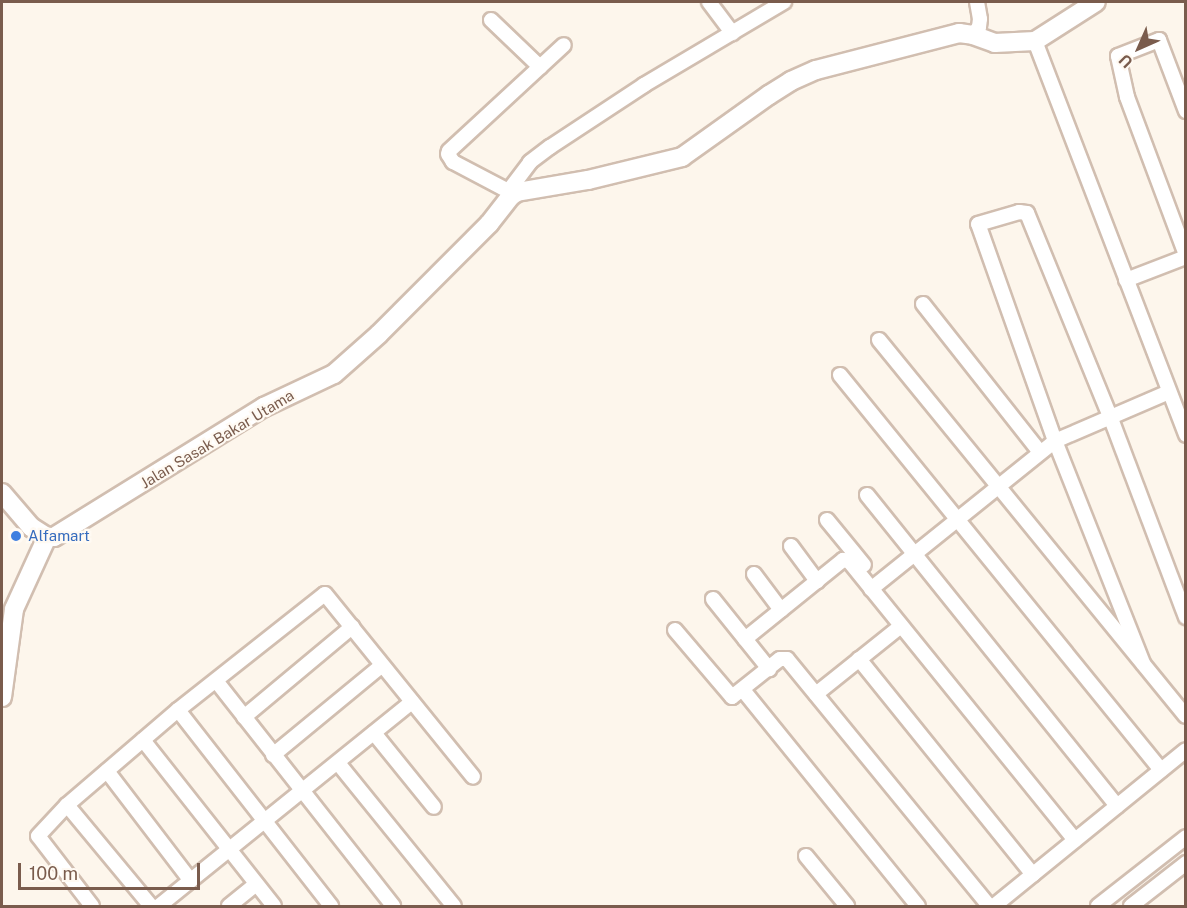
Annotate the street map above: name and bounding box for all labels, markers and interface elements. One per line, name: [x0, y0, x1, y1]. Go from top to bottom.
north arrow: [1109, 18, 1169, 78]
text: U: [1115, 50, 1137, 72]
street label: Jalan Sasak Bakar Utama: [137, 386, 297, 492]
place label: Alfamart: [28, 527, 90, 545]
marker: Alfamart: [9, 529, 23, 543]
scale bar: [21, 851, 202, 889]
text: 100 m: [29, 863, 78, 884]

